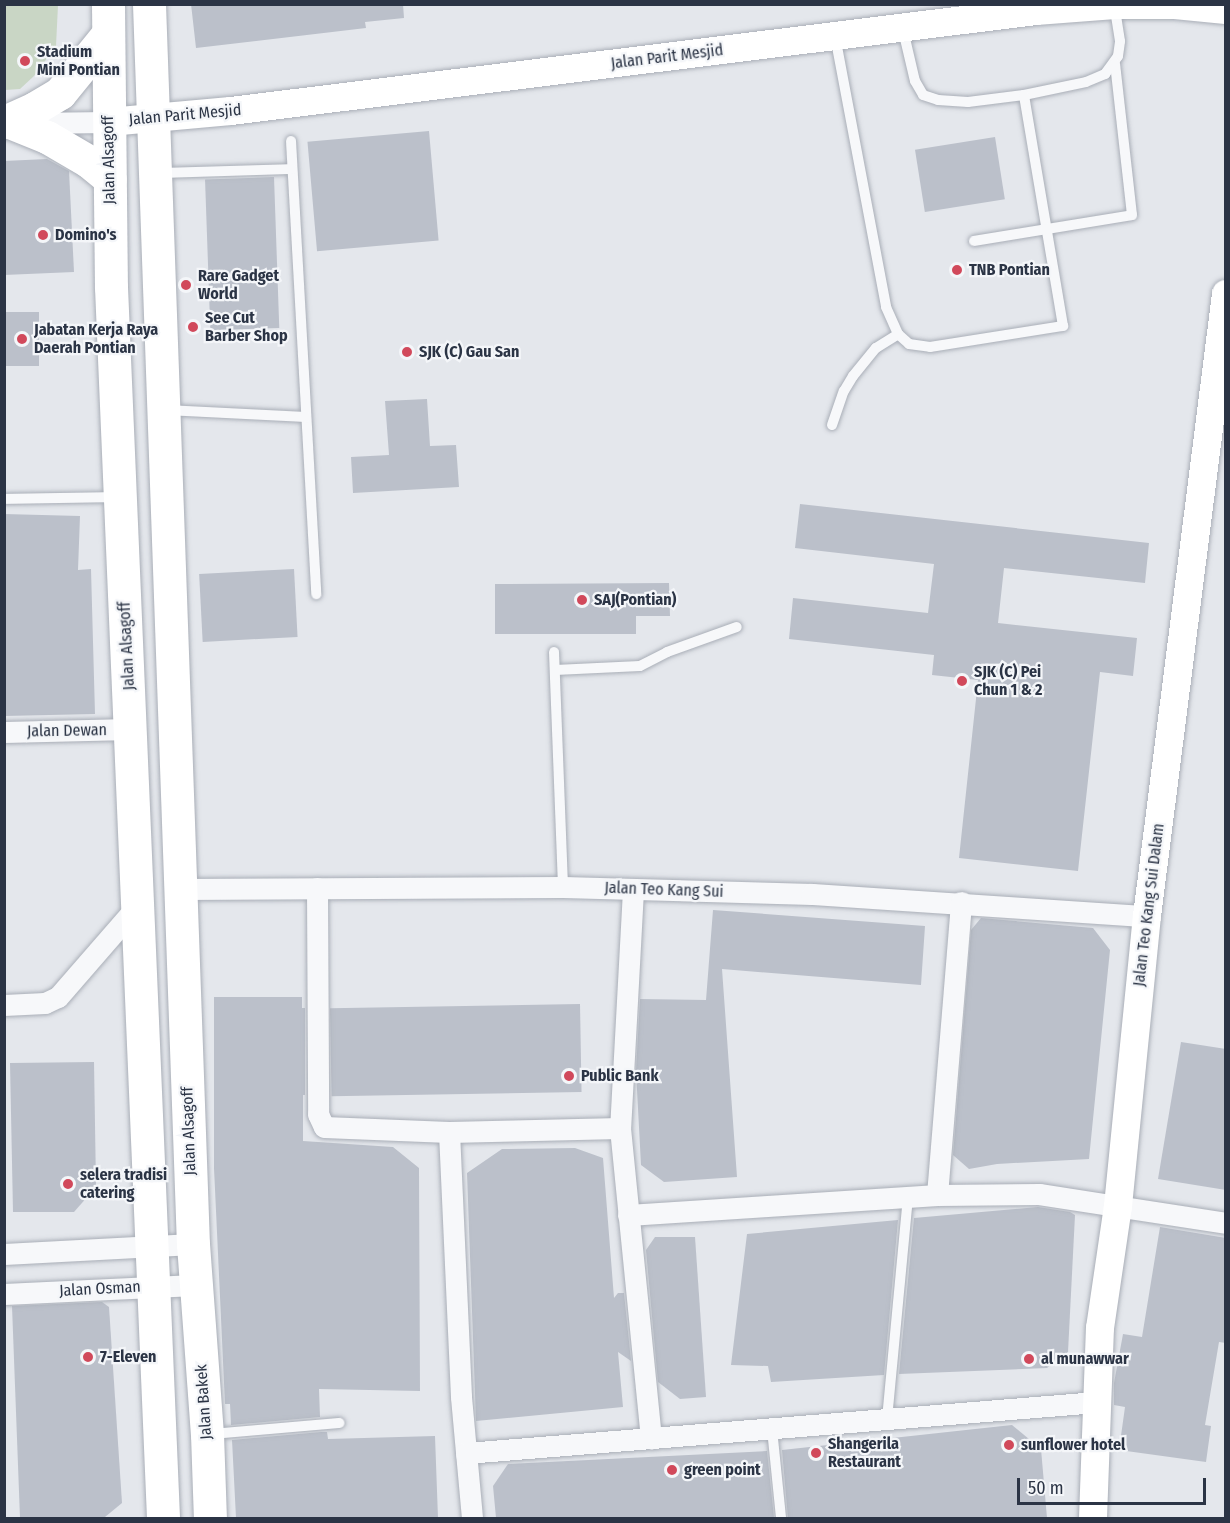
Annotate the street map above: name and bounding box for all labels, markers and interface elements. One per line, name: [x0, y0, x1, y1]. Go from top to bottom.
street label: Jalan Parit Mesjid: [610, 41, 724, 73]
place label: Stadium Mini Pontian: [37, 42, 120, 80]
marker: Stadium Mini Pontian: [18, 54, 32, 68]
street label: Jalan Parit Mesjid: [128, 101, 242, 129]
street label: Jalan Alsagoff: [99, 115, 119, 205]
place label: Domino's: [55, 225, 117, 245]
marker: Domino's: [36, 228, 50, 242]
place label: TNB Pontian: [969, 260, 1050, 280]
marker: TNB Pontian: [950, 263, 964, 277]
place label: Rare Gadget World: [198, 266, 279, 304]
marker: Rare Gadget World: [179, 278, 193, 292]
place label: See Cut Barber Shop: [205, 308, 288, 346]
place label: Jabatan Kerja Raya Daerah Pontian: [34, 320, 158, 358]
marker: See Cut Barber Shop: [186, 320, 200, 334]
marker: Jabatan Kerja Raya Daerah Pontian: [15, 332, 29, 346]
place label: SJK (C) Gau San: [419, 342, 519, 362]
marker: SJK (C) Gau San: [400, 345, 414, 359]
place label: SAJ(Pontian): [594, 590, 676, 610]
marker: SAJ(Pontian): [575, 593, 589, 607]
street label: Jalan Alsagoff: [115, 601, 139, 691]
place label: SJK (C) Pei Chun 1 & 2: [974, 662, 1043, 700]
marker: SJK (C) Pei Chun 1 & 2: [955, 674, 969, 688]
street label: Jalan Dewan: [27, 721, 107, 741]
street label: Jalan Teo Kang Sui Dalam: [1129, 822, 1169, 988]
street label: Jalan Teo Kang Sui: [604, 878, 724, 902]
place label: Public Bank: [581, 1066, 659, 1086]
marker: Public Bank: [562, 1069, 576, 1083]
street label: Jalan Alsagoff: [178, 1086, 200, 1176]
place label: selera tradisi catering: [80, 1165, 167, 1203]
marker: selera tradisi catering: [61, 1177, 75, 1191]
street label: Jalan Osman: [59, 1277, 141, 1301]
place label: 7-Eleven: [100, 1347, 156, 1367]
place label: al munawwar: [1041, 1349, 1129, 1369]
marker: 7-Eleven: [81, 1350, 95, 1364]
marker: al munawwar: [1022, 1352, 1036, 1366]
street label: Jalan Bakek: [192, 1364, 216, 1440]
place label: Shangerila Restaurant: [828, 1434, 901, 1472]
place label: sunflower hotel: [1021, 1435, 1125, 1455]
marker: sunflower hotel: [1002, 1438, 1016, 1452]
marker: Shangerila Restaurant: [809, 1446, 823, 1460]
place label: green point: [684, 1460, 761, 1480]
marker: green point: [665, 1463, 679, 1477]
scale bar: [1020, 1466, 1209, 1504]
text: 50 m: [1028, 1477, 1064, 1499]

